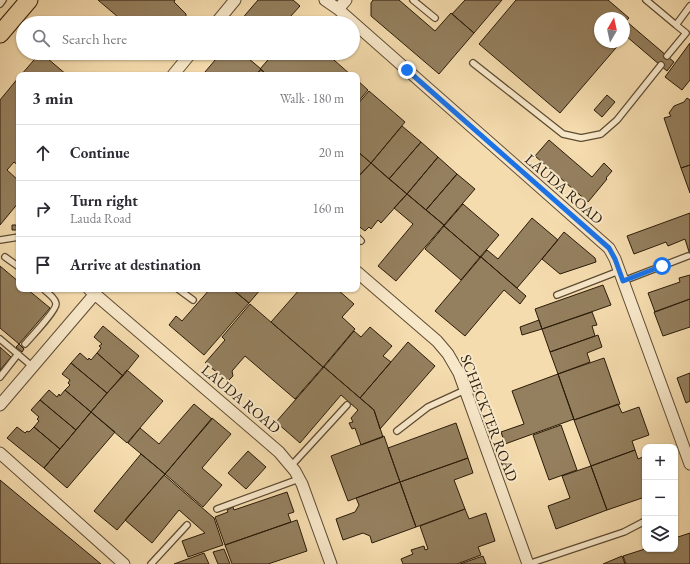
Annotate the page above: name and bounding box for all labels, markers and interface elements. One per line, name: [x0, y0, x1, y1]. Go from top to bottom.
north arrow: [594, 12, 630, 48]
search box: [16, 16, 360, 60]
icon: search: [30, 27, 52, 49]
text: Search here: [62, 29, 127, 48]
route end: [398, 61, 416, 79]
text: 3 min: [32, 87, 73, 109]
text: Walk · 180 m: [280, 90, 344, 107]
icon: ahead: [32, 142, 54, 164]
text: Continue: [70, 143, 130, 162]
text: 20 m: [319, 144, 344, 161]
street label: LAUDA ROAD: [521, 149, 607, 228]
text: Turn right: [70, 191, 138, 210]
icon: right: [32, 198, 54, 220]
text: 160 m: [313, 200, 344, 217]
text: Lauda Road: [70, 210, 131, 227]
icon: arrive: [32, 254, 54, 276]
text: Arrive at destination: [70, 255, 201, 274]
route start: [653, 257, 671, 275]
street label: SCHECKTER ROAD: [456, 352, 522, 484]
street label: LAUDA ROAD: [198, 360, 285, 437]
map controls: [642, 444, 678, 552]
button: +: [642, 444, 678, 480]
button: −: [642, 480, 678, 516]
button: layers: [642, 516, 678, 552]

